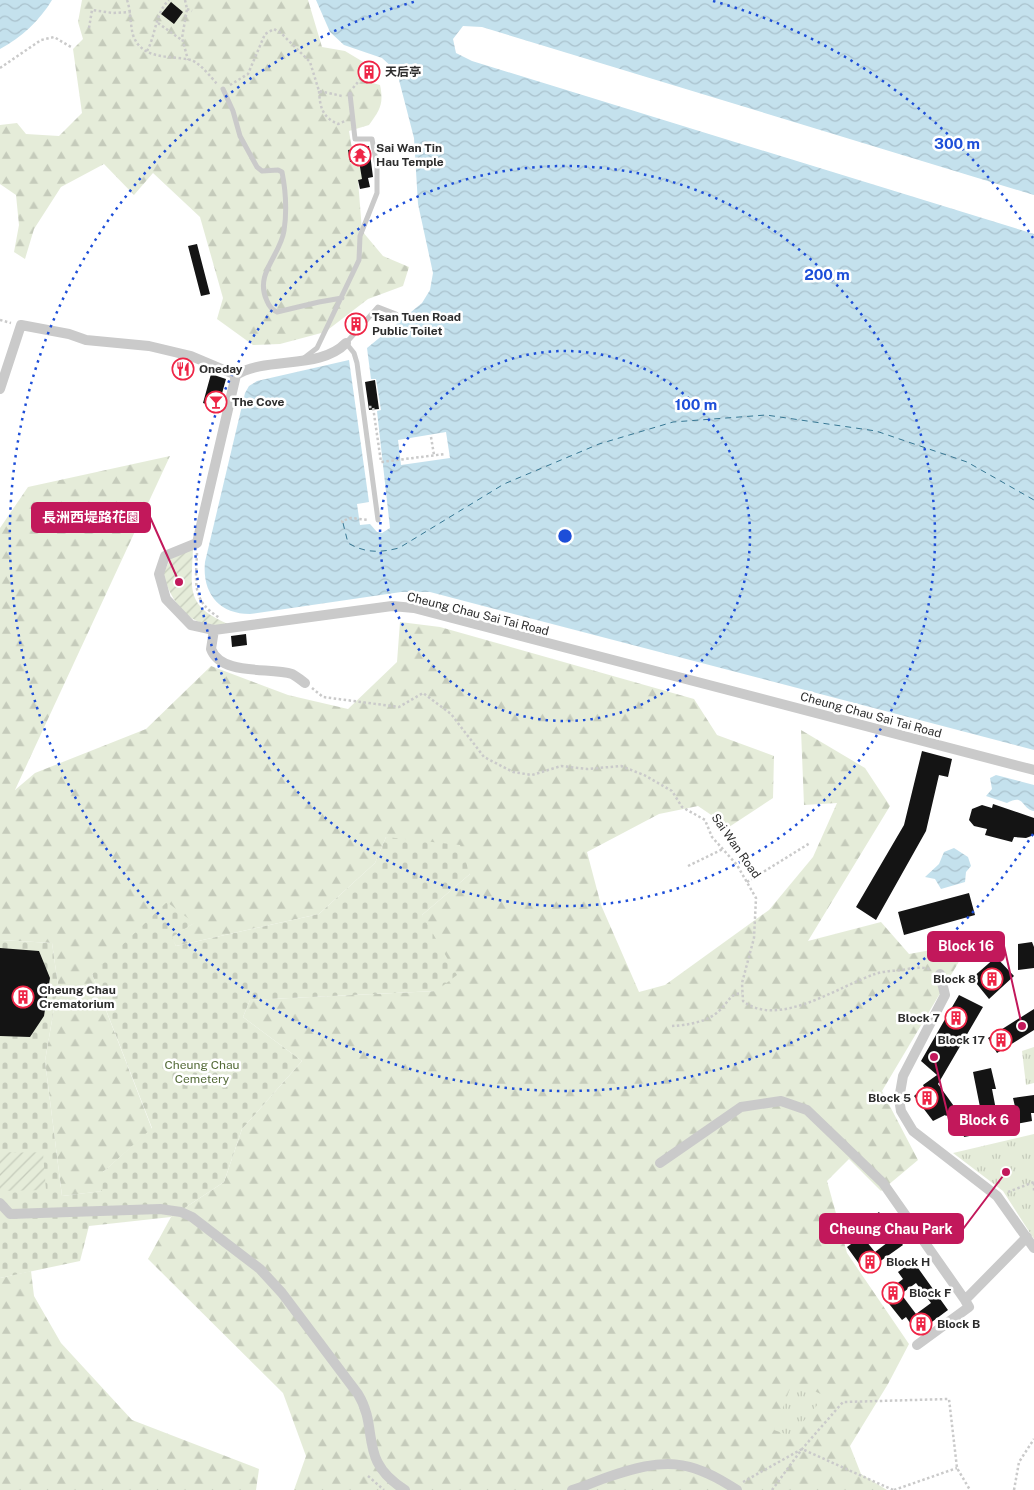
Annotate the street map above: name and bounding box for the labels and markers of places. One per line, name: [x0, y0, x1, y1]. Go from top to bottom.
building icon: 天后亭: [357, 60, 381, 84]
place label: 天后亭: [385, 65, 421, 79]
place label: Sai Wan Tin Hau Temple: [376, 141, 444, 169]
temple icon: Sai Wan Tin Hau Temple: [348, 143, 372, 167]
place label: Tsan Tuen Road Public Toilet: [372, 310, 461, 338]
building icon: Tsan Tuen Road Public Toilet: [344, 312, 368, 336]
restaurant icon: Oneday: [171, 357, 195, 381]
place label: Oneday: [199, 362, 243, 376]
bar icon: The Cove: [204, 390, 228, 414]
place label: The Cove: [232, 395, 285, 409]
callout: 長洲西堤路花園: [32, 503, 150, 532]
centre of rings: [556, 527, 574, 545]
callout: Block 16: [928, 932, 1004, 961]
building icon: Block 8: [980, 967, 1004, 991]
place label: Block 8: [933, 972, 976, 986]
place label: Cheung Chau Crematorium: [39, 983, 116, 1011]
building icon: Cheung Chau Crematorium: [11, 985, 35, 1009]
building icon: Block 7: [944, 1006, 968, 1030]
place label: Block 7: [898, 1011, 940, 1025]
building icon: Block 17: [989, 1028, 1013, 1052]
place label: Block 17: [937, 1033, 985, 1047]
building icon: Block 5: [915, 1086, 939, 1110]
place label: Block 5: [868, 1091, 911, 1105]
callout: Block 6: [949, 1106, 1019, 1135]
callout: Cheung Chau Park: [820, 1214, 963, 1243]
building icon: Block H: [858, 1250, 882, 1274]
place label: Block H: [886, 1255, 930, 1269]
building icon: Block F: [881, 1281, 905, 1305]
place label: Block F: [909, 1286, 951, 1300]
building icon: Block B: [909, 1312, 933, 1336]
place label: Block B: [937, 1317, 980, 1331]

